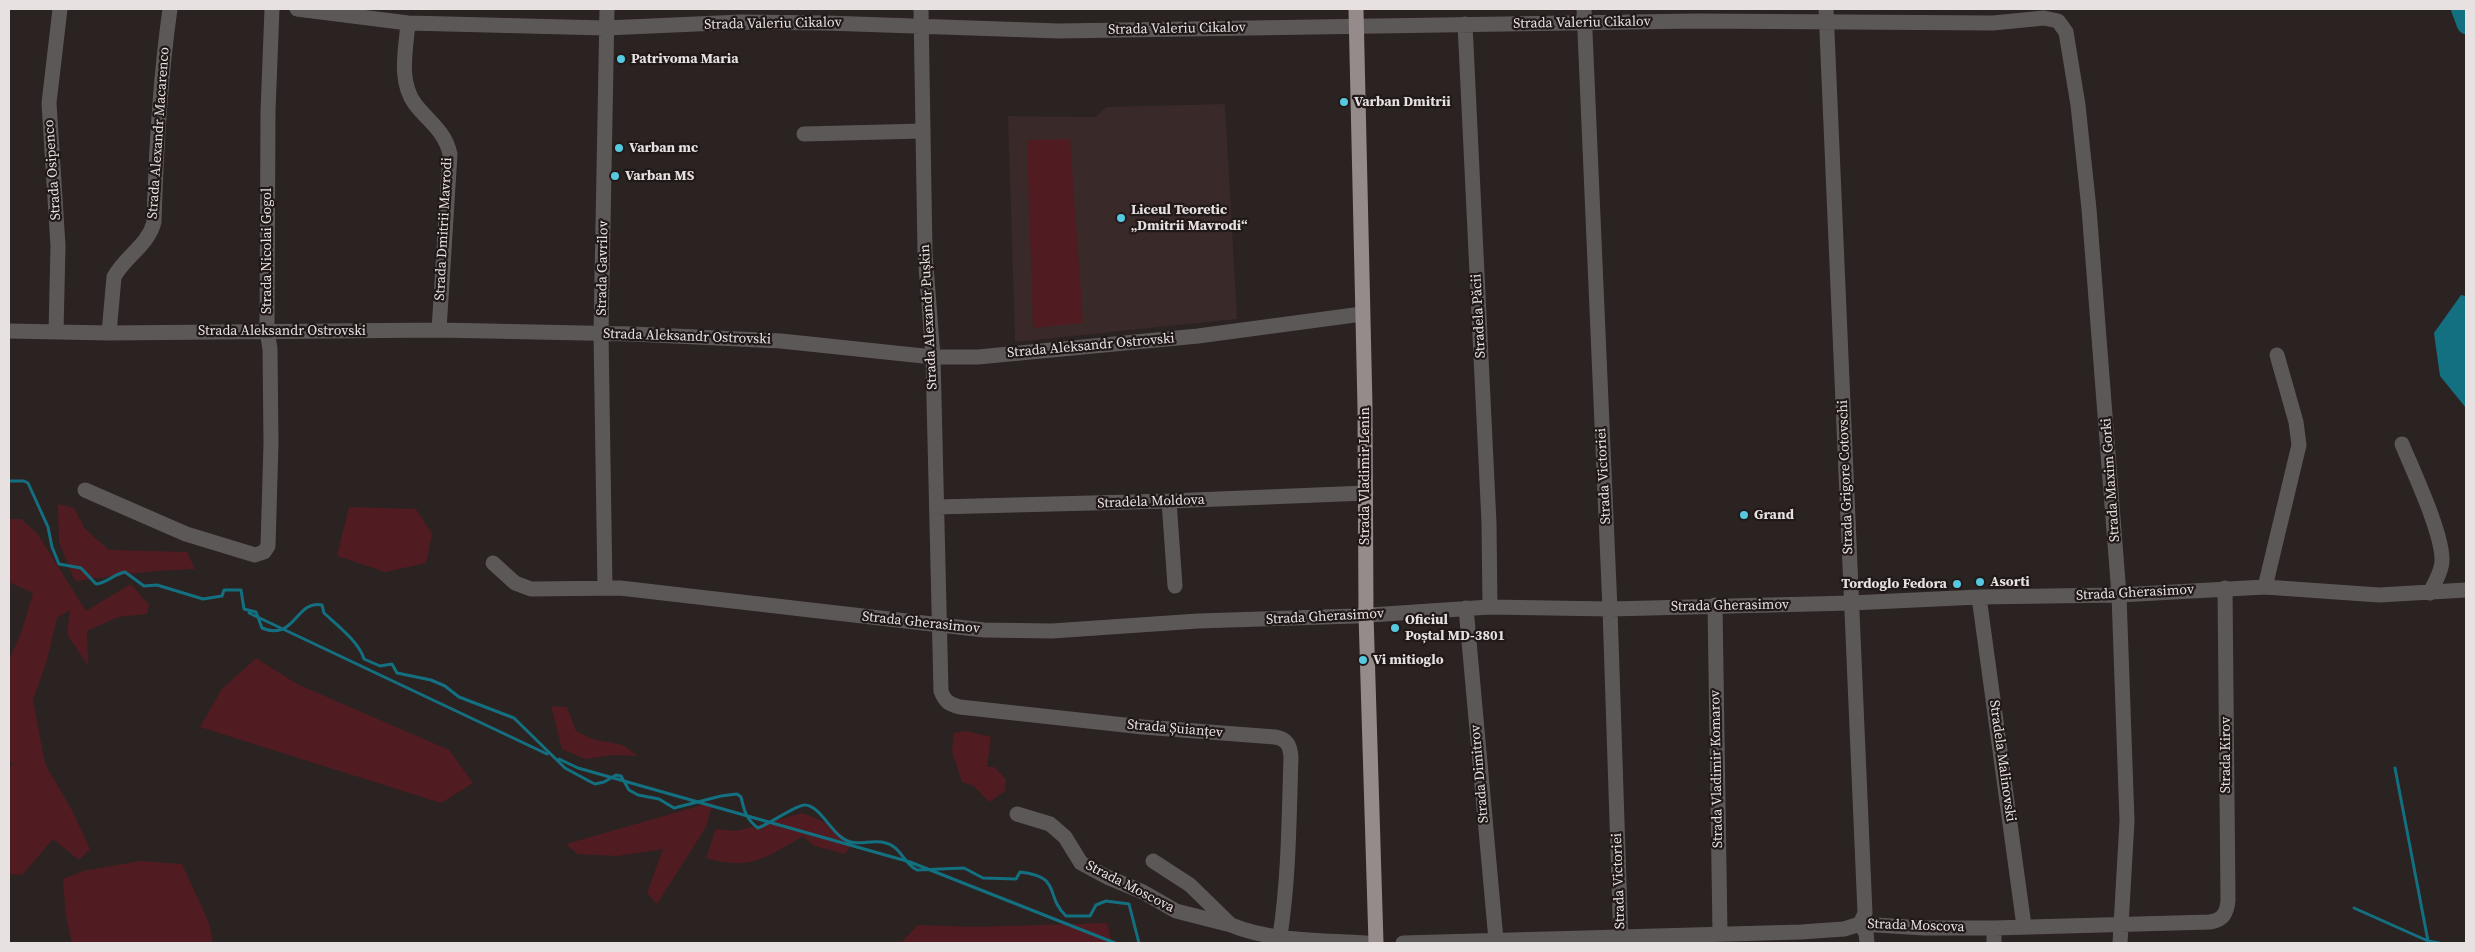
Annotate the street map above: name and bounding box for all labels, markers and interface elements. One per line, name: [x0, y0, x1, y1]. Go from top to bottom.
street label: Strada Valeriu Cikalov: [1513, 13, 1651, 33]
street label: Strada Valeriu Cikalov: [704, 14, 842, 34]
street label: Strada Valeriu Cikalov: [1108, 19, 1246, 39]
street label: Strada Alexandr Macarenco: [145, 46, 173, 220]
place label: Patrivoma Maria: [631, 51, 739, 67]
marker: Patrivoma Maria: [615, 53, 627, 65]
place label: Varban Dmitrii: [1354, 94, 1451, 110]
marker: Varban Dmitrii: [1338, 96, 1350, 108]
street label: Strada Osipenco: [41, 119, 65, 221]
place label: Varban mc: [629, 140, 698, 156]
marker: Varban mc: [613, 142, 625, 154]
street label: Strada Dmitrii Mavrodi: [432, 157, 456, 301]
place label: Varban MS: [625, 168, 694, 184]
marker: Varban MS: [609, 170, 621, 182]
street label: Strada Nicolai Gogol: [259, 188, 275, 314]
place label: Liceul Teoretic „Dmitrii Mavrodi“: [1131, 202, 1247, 234]
marker: Liceul Teoretic „Dmitrii Mavrodi“: [1115, 212, 1127, 224]
street label: Strada Gavrilov: [594, 220, 612, 316]
street label: Strada Alexandr Pușkin: [917, 244, 941, 390]
street label: Stradela Păcii: [1468, 273, 1490, 359]
street label: Strada Aleksandr Ostrovski: [198, 323, 366, 339]
street label: Strada Aleksandr Ostrovski: [603, 326, 771, 348]
street label: Strada Aleksandr Ostrovski: [1007, 330, 1175, 362]
street label: Strada Grigore Cotovschi: [1835, 400, 1857, 554]
street label: Strada Vladimir Lenin: [1357, 407, 1373, 545]
street label: Strada Maxim Gorki: [2098, 417, 2124, 543]
street label: Strada Victoriei: [1593, 427, 1615, 525]
street label: Stradela Moldova: [1097, 492, 1205, 512]
place label: Grand: [1754, 507, 1794, 523]
marker: Grand: [1738, 509, 1750, 521]
place label: Asorti: [1990, 574, 2030, 590]
place label: Tordoglo Fedora: [1841, 576, 1947, 592]
marker: Asorti: [1974, 576, 1986, 588]
marker: Tordoglo Fedora: [1951, 578, 1963, 590]
street label: Strada Gherasimov: [2076, 582, 2194, 604]
street label: Strada Gherasimov: [1671, 597, 1789, 615]
street label: Strada Gherasimov: [1266, 606, 1384, 628]
street label: Strada Gherasimov: [861, 608, 981, 638]
place label: Oficiul Poștal MD-3801: [1405, 612, 1505, 644]
marker: Oficiul Poștal MD-3801: [1389, 622, 1401, 634]
place label: Vi mitioglo: [1373, 652, 1444, 668]
marker: Vi mitioglo: [1357, 654, 1369, 666]
street label: Strada Vladimir Komarov: [1707, 690, 1727, 848]
street label: Stradela Malinovski: [1985, 699, 2019, 823]
street label: Strada Șuianțev: [1126, 716, 1224, 742]
street label: Strada Kirov: [2218, 717, 2234, 793]
street label: Strada Dimitrov: [1467, 724, 1493, 824]
street label: Strada Victoriei: [1609, 833, 1629, 929]
street label: Strada Moscova: [1083, 857, 1177, 917]
street label: Strada Moscova: [1867, 916, 1965, 936]

